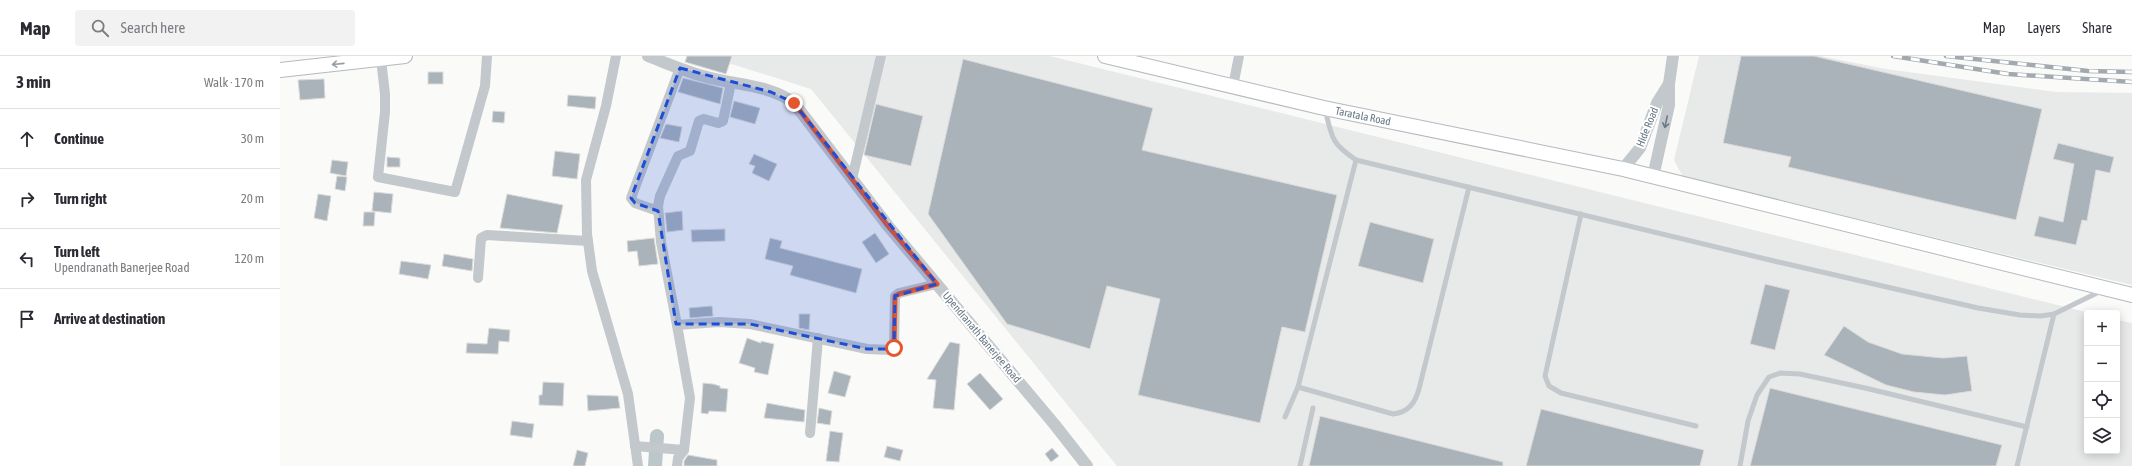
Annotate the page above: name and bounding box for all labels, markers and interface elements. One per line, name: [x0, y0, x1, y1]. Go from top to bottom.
search box: [75, 10, 355, 46]
text: Map: [20, 17, 51, 39]
icon: search: [89, 17, 111, 39]
text: Search here: [121, 19, 185, 36]
text: Map: [1983, 20, 2005, 36]
text: Layers: [2027, 20, 2060, 36]
text: Share: [2082, 20, 2112, 36]
one-way arrow: [332, 60, 345, 68]
text: 3 min: [16, 72, 51, 92]
text: Walk · 170 m: [204, 75, 264, 90]
route end: [785, 94, 803, 112]
street label: Taratala Road: [1334, 104, 1392, 127]
street label: Hide Road: [1634, 105, 1660, 149]
one-way arrow: [1661, 115, 1669, 128]
icon: ahead: [16, 128, 38, 150]
text: Continue: [54, 130, 104, 147]
text: 30 m: [241, 131, 264, 146]
icon: right: [16, 188, 38, 210]
text: Turn right: [54, 190, 107, 207]
text: 20 m: [241, 191, 264, 206]
text: Turn left: [54, 243, 100, 260]
icon: left: [16, 248, 38, 270]
text: 120 m: [235, 251, 264, 266]
text: Upendranath Banerjee Road: [54, 260, 190, 275]
street label: Upendranath Banerjee Road: [941, 289, 1023, 385]
icon: arrive: [16, 308, 38, 330]
text: Arrive at destination: [54, 310, 165, 327]
map controls: [2084, 310, 2120, 454]
button: +: [2084, 310, 2120, 346]
route start: [885, 339, 903, 357]
button: −: [2084, 346, 2120, 382]
button: locate: [2084, 382, 2120, 418]
button: layers: [2084, 418, 2120, 454]

